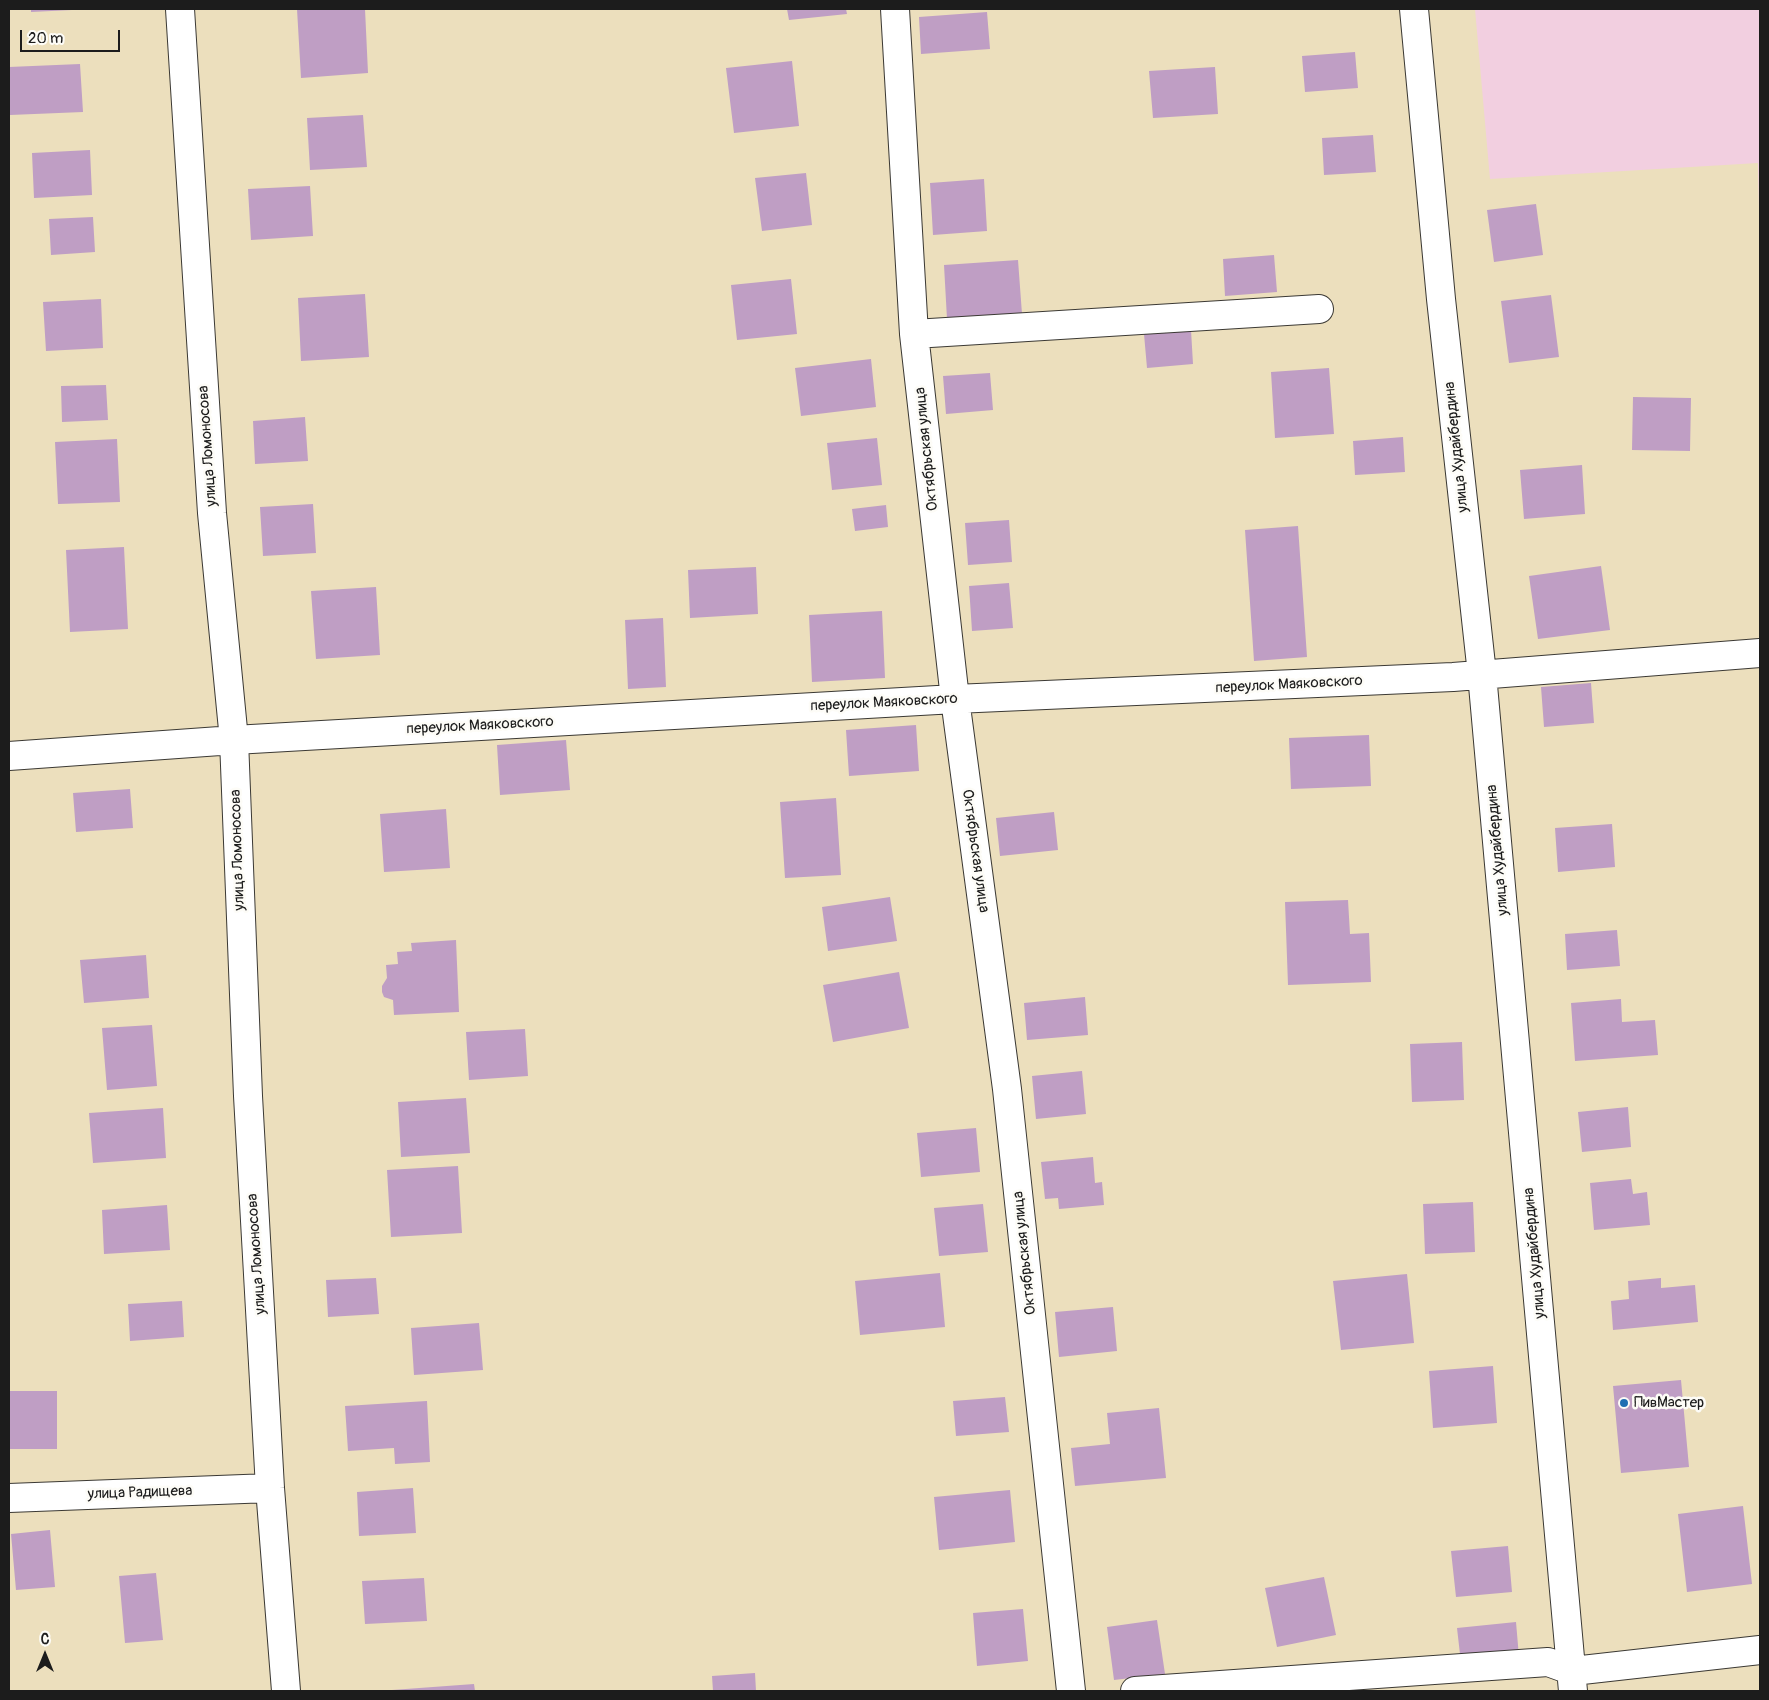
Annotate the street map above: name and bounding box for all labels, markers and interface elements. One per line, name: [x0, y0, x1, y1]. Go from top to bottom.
scale bar: [22, 20, 122, 52]
text: 20 m: [28, 29, 63, 48]
street label: улица Худайбердина: [1441, 381, 1473, 513]
street label: улица Ломоносова: [195, 385, 221, 507]
street label: Октябрьская улица: [912, 386, 942, 512]
street label: переулок Маяковского: [1215, 672, 1363, 698]
street label: переулок Маяковского: [810, 690, 958, 716]
street label: переулок Маяковского: [406, 713, 554, 739]
street label: улица Худайбердина: [1483, 784, 1513, 916]
street label: Октябрьская улица: [957, 788, 993, 914]
street label: улица Ломоносова: [227, 789, 249, 911]
street label: улица Худайбердина: [1520, 1187, 1550, 1319]
street label: Октябрьская улица: [1010, 1190, 1040, 1316]
street label: улица Ломоносова: [244, 1193, 270, 1315]
place label: ПивМастер: [1634, 1394, 1704, 1412]
marker: ПивМастер: [1618, 1397, 1630, 1409]
street label: улица Радищева: [87, 1482, 193, 1504]
north arrow: [20, 1630, 70, 1680]
text: С: [41, 1631, 49, 1648]

